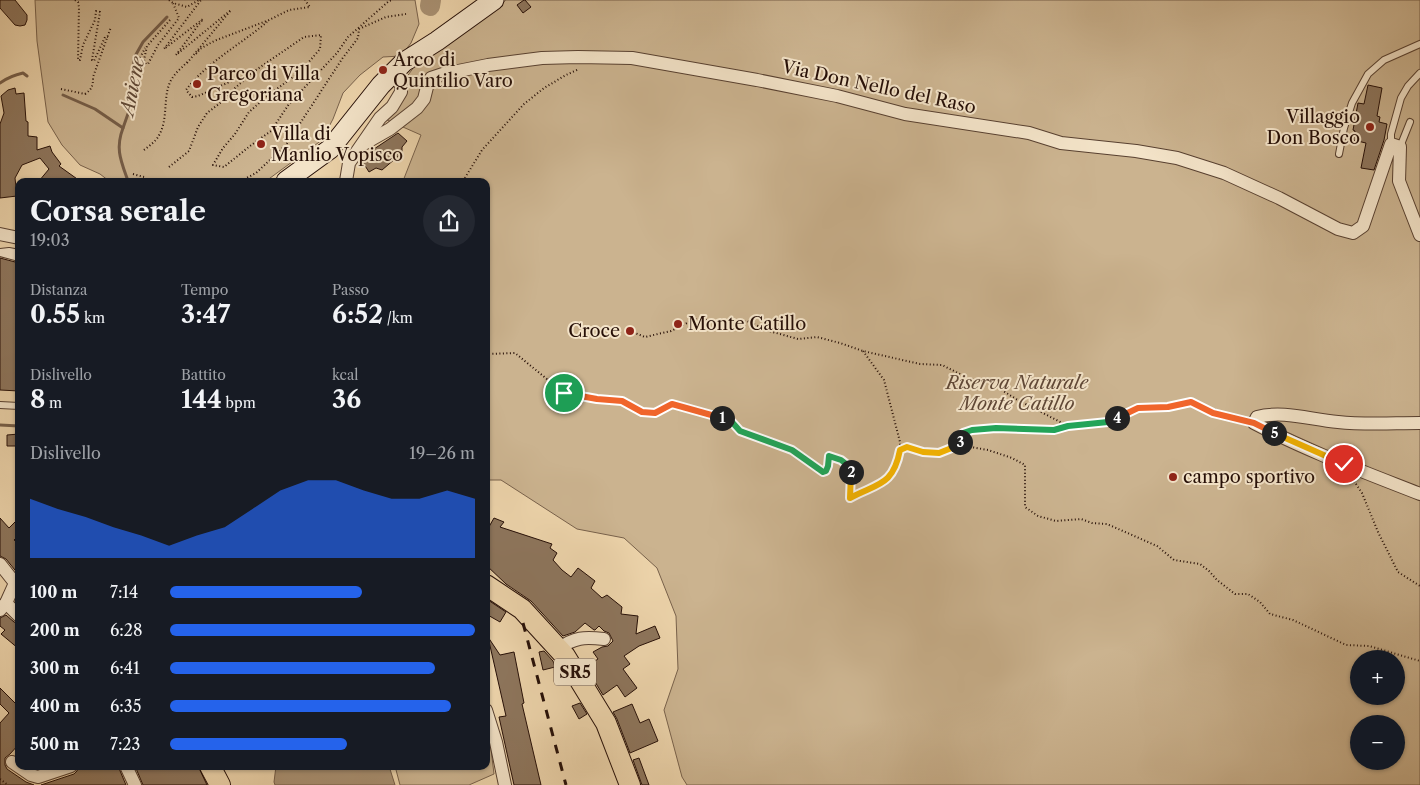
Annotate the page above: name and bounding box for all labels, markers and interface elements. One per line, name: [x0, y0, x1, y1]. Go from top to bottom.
place label: Arco di Quintilio Varo: [392, 49, 513, 92]
water label: Aniene: [115, 54, 150, 120]
street label: Via Don Nello del Raso: [779, 55, 978, 118]
place label: Parco di Villa Gregoriana: [207, 63, 320, 106]
marker: Arco di Quintilio Varo: [377, 64, 389, 76]
marker: Parco di Villa Gregoriana: [191, 78, 203, 90]
place label: Villaggio Don Bosco: [1266, 106, 1360, 149]
marker: Villaggio Don Bosco: [1364, 121, 1376, 133]
place label: Villa di Manlio Vopisco: [270, 123, 403, 166]
marker: Villa di Manlio Vopisco: [255, 138, 267, 150]
text: Corsa serale: [30, 194, 206, 228]
button: share: [423, 195, 475, 247]
text: 19:03: [30, 230, 70, 250]
text: Distanza: [30, 281, 87, 299]
text: Tempo: [181, 281, 228, 299]
text: Passo: [332, 281, 369, 299]
text: 0.55: [30, 299, 80, 330]
text: 3:47: [181, 299, 230, 330]
text: 6:52: [332, 299, 383, 330]
text: km: [80, 309, 105, 327]
text: /km: [383, 309, 413, 327]
place label: Monte Catillo: [688, 313, 806, 335]
marker: Monte Catillo: [672, 318, 684, 330]
place label: Croce: [568, 320, 620, 342]
marker: Croce: [624, 325, 636, 337]
text: Dislivello: [30, 366, 92, 384]
text: Battito: [181, 366, 226, 384]
text: kcal: [332, 366, 358, 384]
pin: [543, 372, 585, 414]
park label: Riserva Naturale Monte Catillo: [944, 372, 1089, 415]
icon: arrive: [550, 379, 578, 407]
text: 8: [30, 384, 45, 415]
text: 144: [181, 384, 222, 415]
text: 36: [332, 384, 361, 415]
text: m: [45, 394, 62, 412]
text: bpm: [222, 394, 256, 412]
pin: 1: [710, 406, 734, 430]
pin: 4: [1104, 406, 1130, 430]
text: 1: [719, 409, 726, 427]
text: 4: [1113, 409, 1122, 427]
pin: 5: [1262, 420, 1286, 446]
text: 5: [1271, 424, 1278, 442]
pin: 3: [948, 430, 972, 454]
text: 3: [957, 433, 964, 451]
text: Dislivello: [30, 443, 101, 463]
text: 19–26 m: [409, 443, 475, 463]
pin: [1323, 443, 1365, 485]
icon: check: [1330, 450, 1358, 478]
pin: 2: [838, 460, 864, 484]
text: 2: [847, 463, 856, 481]
place label: campo sportivo: [1183, 466, 1315, 488]
marker: campo sportivo: [1167, 471, 1179, 483]
text: 100 m: [30, 582, 77, 602]
text: 7:14: [110, 582, 138, 602]
text: 200 m: [30, 620, 80, 640]
text: 6:28: [110, 620, 143, 640]
map controls: [1350, 650, 1405, 770]
button: +: [1350, 650, 1405, 705]
text: 300 m: [30, 658, 79, 678]
text: 6:41: [110, 658, 140, 678]
road number: SR5: [554, 659, 596, 686]
text: 400 m: [30, 696, 80, 716]
text: 6:35: [110, 696, 141, 716]
button: −: [1350, 715, 1405, 770]
text: 500 m: [30, 734, 79, 754]
text: 7:23: [110, 734, 140, 754]

